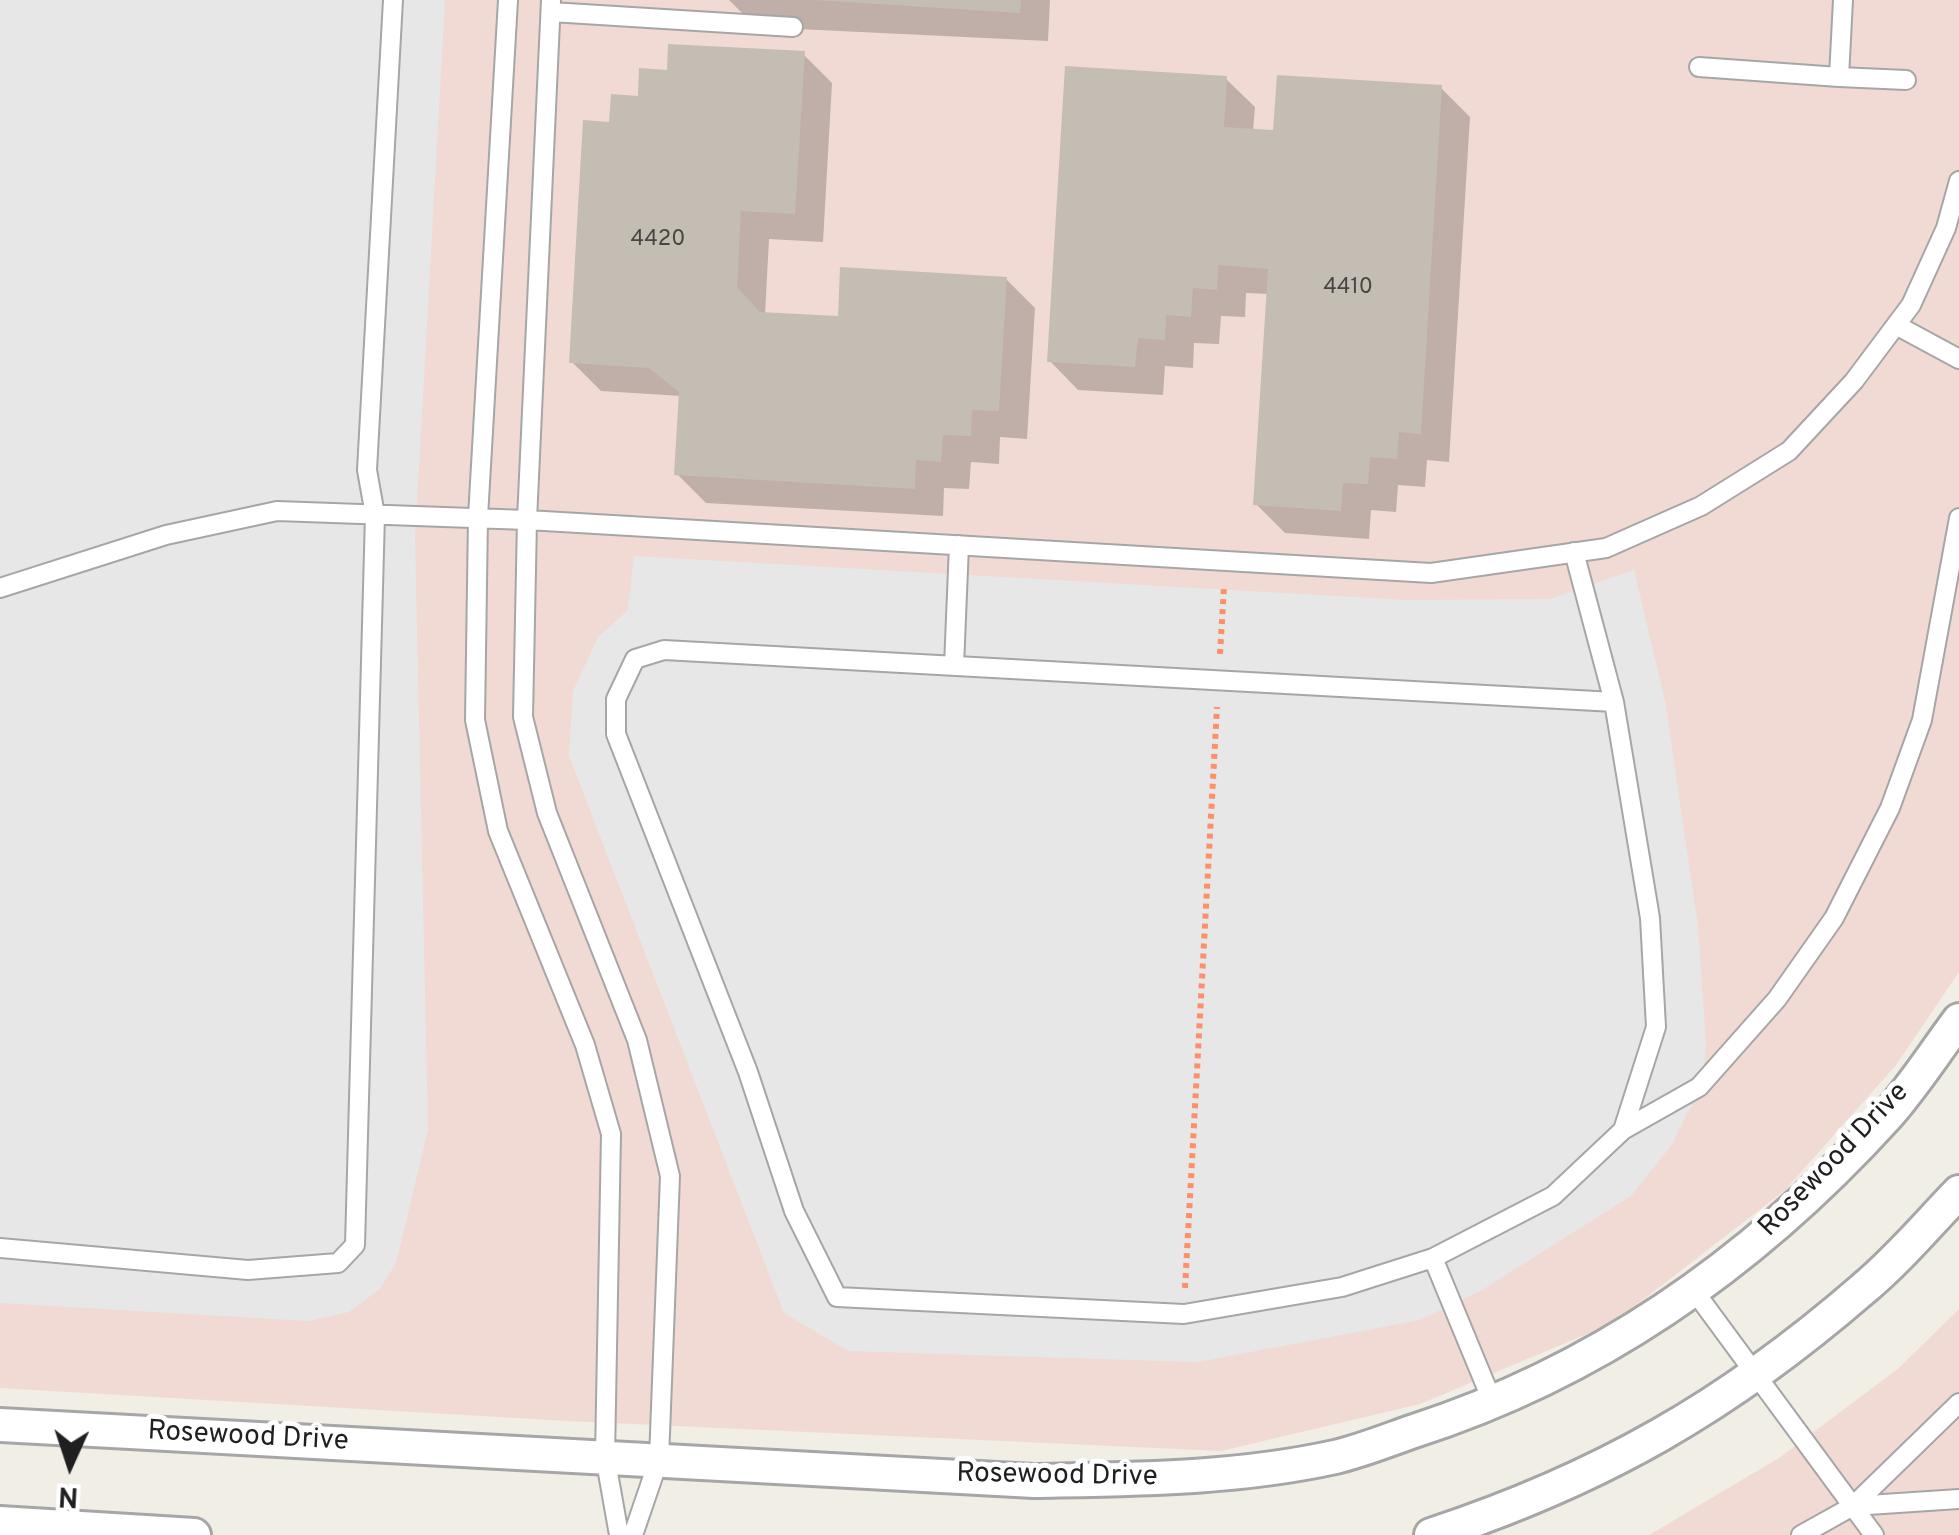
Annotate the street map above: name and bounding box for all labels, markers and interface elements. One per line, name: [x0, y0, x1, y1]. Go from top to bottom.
house number: 4420: [631, 228, 685, 254]
house number: 4410: [1323, 276, 1373, 302]
street label: Rosewood Drive: [1753, 1077, 1917, 1245]
north arrow: [20, 1415, 120, 1515]
street label: Rosewood Drive: [147, 1416, 349, 1460]
street label: Rosewood Drive: [956, 1458, 1158, 1496]
text: N: [57, 1476, 79, 1513]

